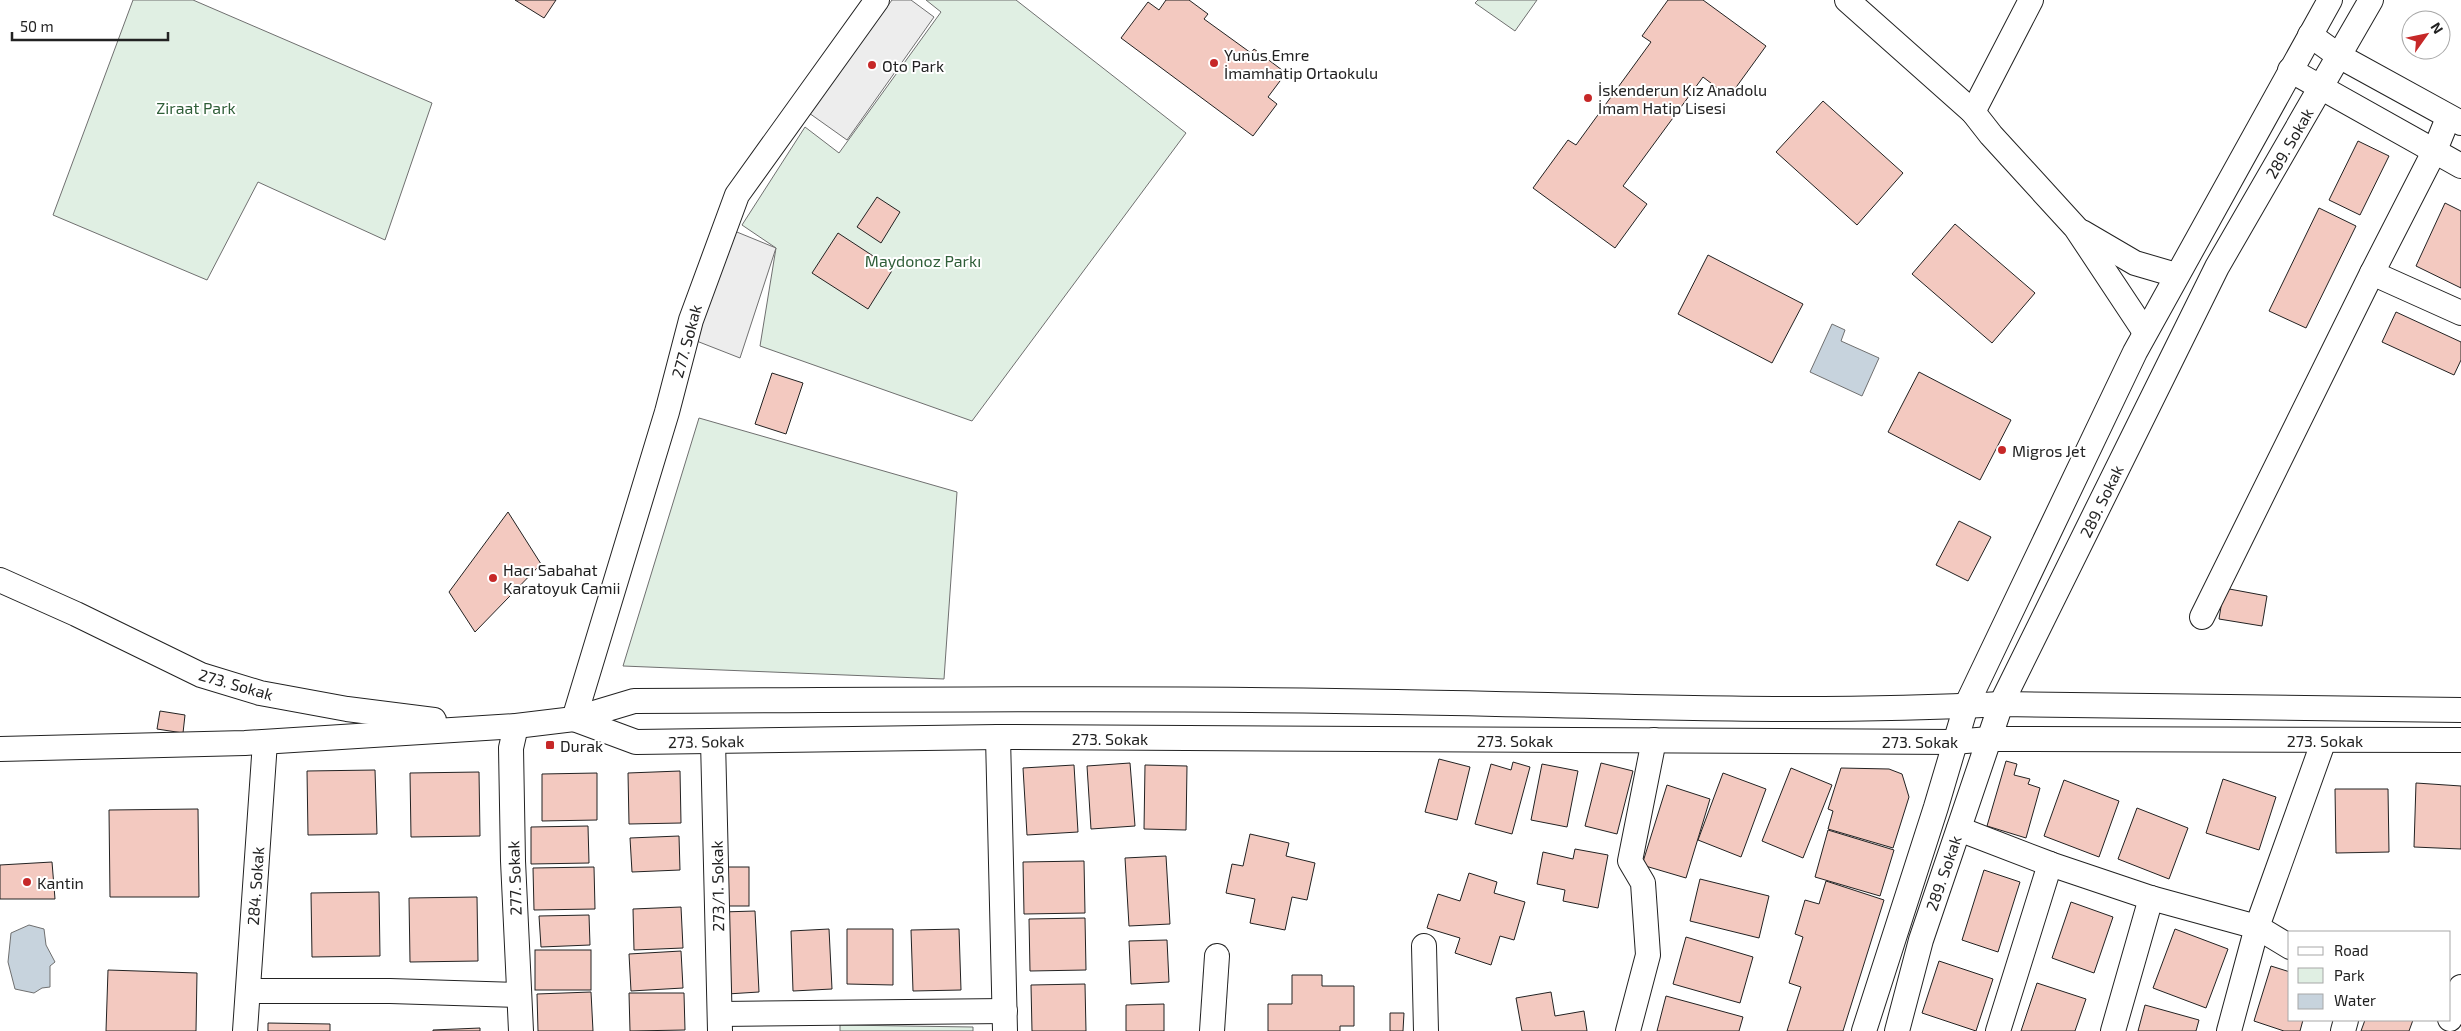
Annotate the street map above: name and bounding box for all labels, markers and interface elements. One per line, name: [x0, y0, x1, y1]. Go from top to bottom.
scale bar: [12, 10, 169, 42]
north arrow: [2401, 10, 2451, 60]
text: 50 m: [20, 17, 54, 35]
text: N: [2427, 19, 2447, 37]
place label: Yunus Emre İmamhatip Ortaokulu: [1224, 45, 1378, 82]
place label: Oto Park: [882, 56, 944, 75]
marker: Yunus Emre İmamhatip Ortaokulu: [1208, 57, 1220, 69]
marker: Oto Park: [866, 59, 878, 71]
place label: İskenderun Kız Anadolu İmam Hatip Lisesi: [1598, 80, 1767, 117]
marker: İskenderun Kız Anadolu İmam Hatip Lisesi: [1582, 92, 1594, 104]
park label: Ziraat Park: [156, 98, 236, 117]
street label: 289. Sokak: [2261, 104, 2317, 182]
park label: Maydonoz Parkı: [865, 251, 981, 270]
street label: 277. Sokak: [667, 302, 705, 380]
place label: Migros Jet: [2012, 441, 2086, 460]
marker: Migros Jet: [1996, 444, 2008, 456]
street label: 289. Sokak: [2075, 462, 2127, 540]
place label: Hacı Sabahat Karatoyuk Camii: [503, 560, 621, 597]
marker: Hacı Sabahat Karatoyuk Camii: [487, 572, 499, 584]
street label: 273. Sokak: [197, 664, 275, 704]
street label: 273. Sokak: [1072, 729, 1148, 748]
street label: 273. Sokak: [668, 731, 744, 751]
street label: 273. Sokak: [1477, 731, 1553, 750]
street label: 273. Sokak: [2287, 731, 2363, 750]
street label: 273. Sokak: [1882, 732, 1958, 751]
place label: Durak: [560, 736, 603, 755]
marker: Durak: [544, 739, 556, 751]
street label: 289. Sokak: [1921, 833, 1965, 913]
street label: 277. Sokak: [503, 840, 525, 916]
street label: 273/1. Sokak: [707, 840, 727, 932]
street label: 284. Sokak: [243, 846, 267, 926]
place label: Kantin: [37, 873, 84, 892]
marker: Kantin: [21, 876, 33, 888]
legend: [2288, 931, 2451, 1021]
text: Road: [2334, 941, 2369, 959]
text: Park: [2334, 966, 2365, 984]
text: Water: [2334, 991, 2376, 1009]

